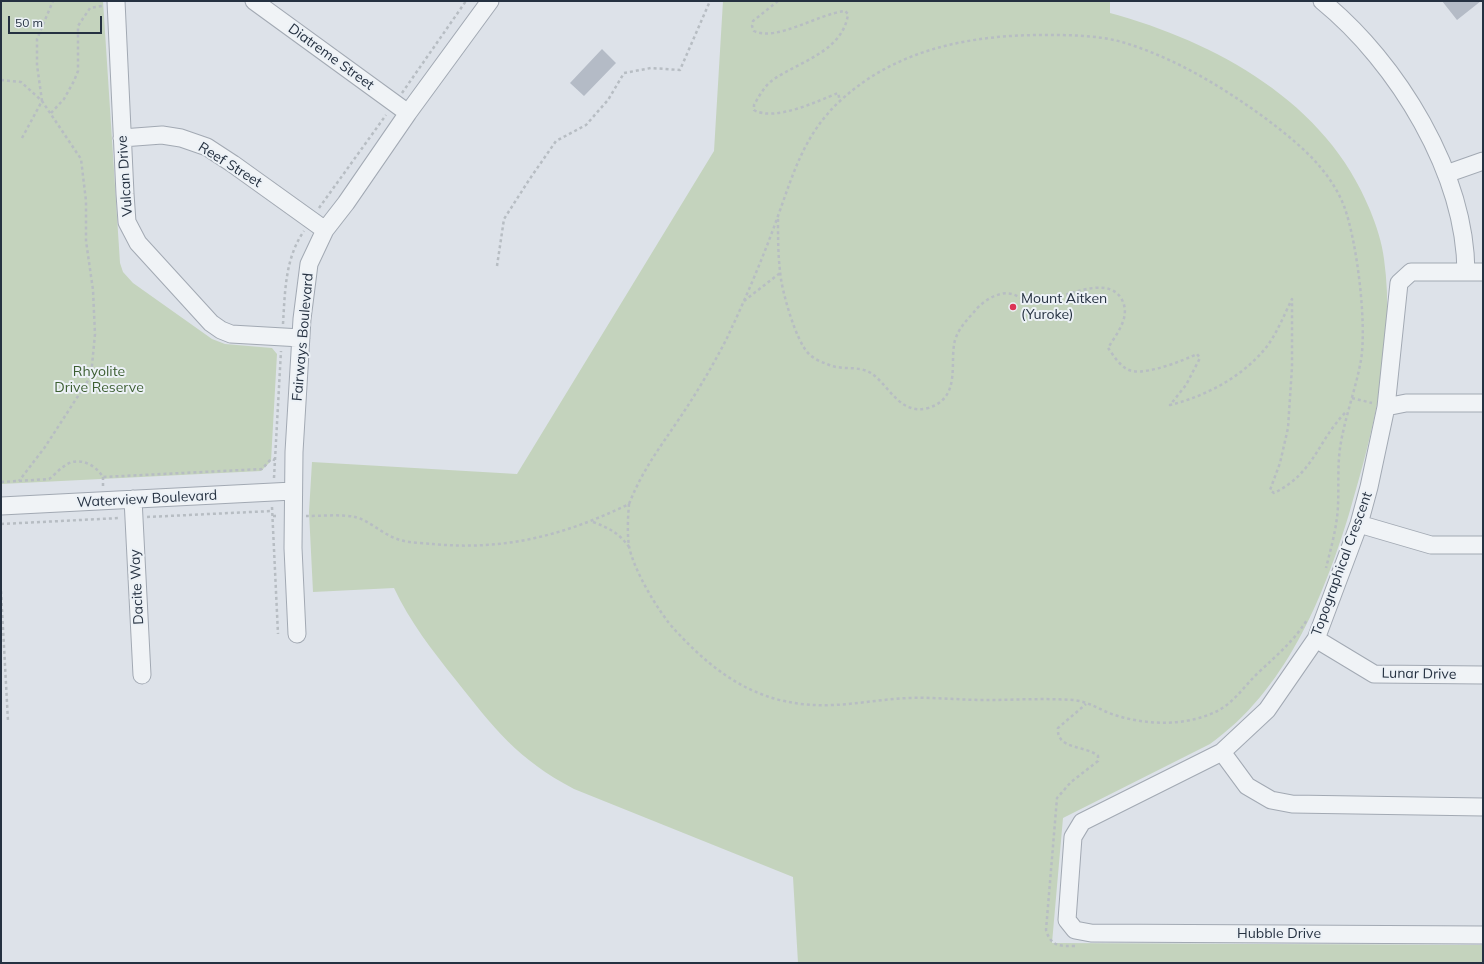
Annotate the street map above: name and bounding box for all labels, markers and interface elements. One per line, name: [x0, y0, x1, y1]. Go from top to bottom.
scale bar: [10, 8, 104, 34]
text: 50 m: [15, 15, 43, 30]
street label: Diatreme Street: [285, 20, 377, 94]
street label: Vulcan Drive: [114, 135, 136, 217]
street label: Reef Street: [195, 139, 265, 191]
street label: Fairways Boulevard: [289, 272, 317, 402]
place label: Mount Aitken (Yuroke): [1021, 291, 1107, 324]
marker: Mount Aitken (Yuroke): [1008, 302, 1018, 312]
park label: Rhyolite Drive Reserve: [54, 364, 144, 396]
street label: Waterview Boulevard: [76, 487, 218, 511]
street label: Topographical Crescent: [1308, 489, 1376, 639]
street label: Dacite Way: [127, 549, 147, 625]
street label: Lunar Drive: [1381, 665, 1457, 683]
street label: Hubble Drive: [1237, 926, 1321, 942]

